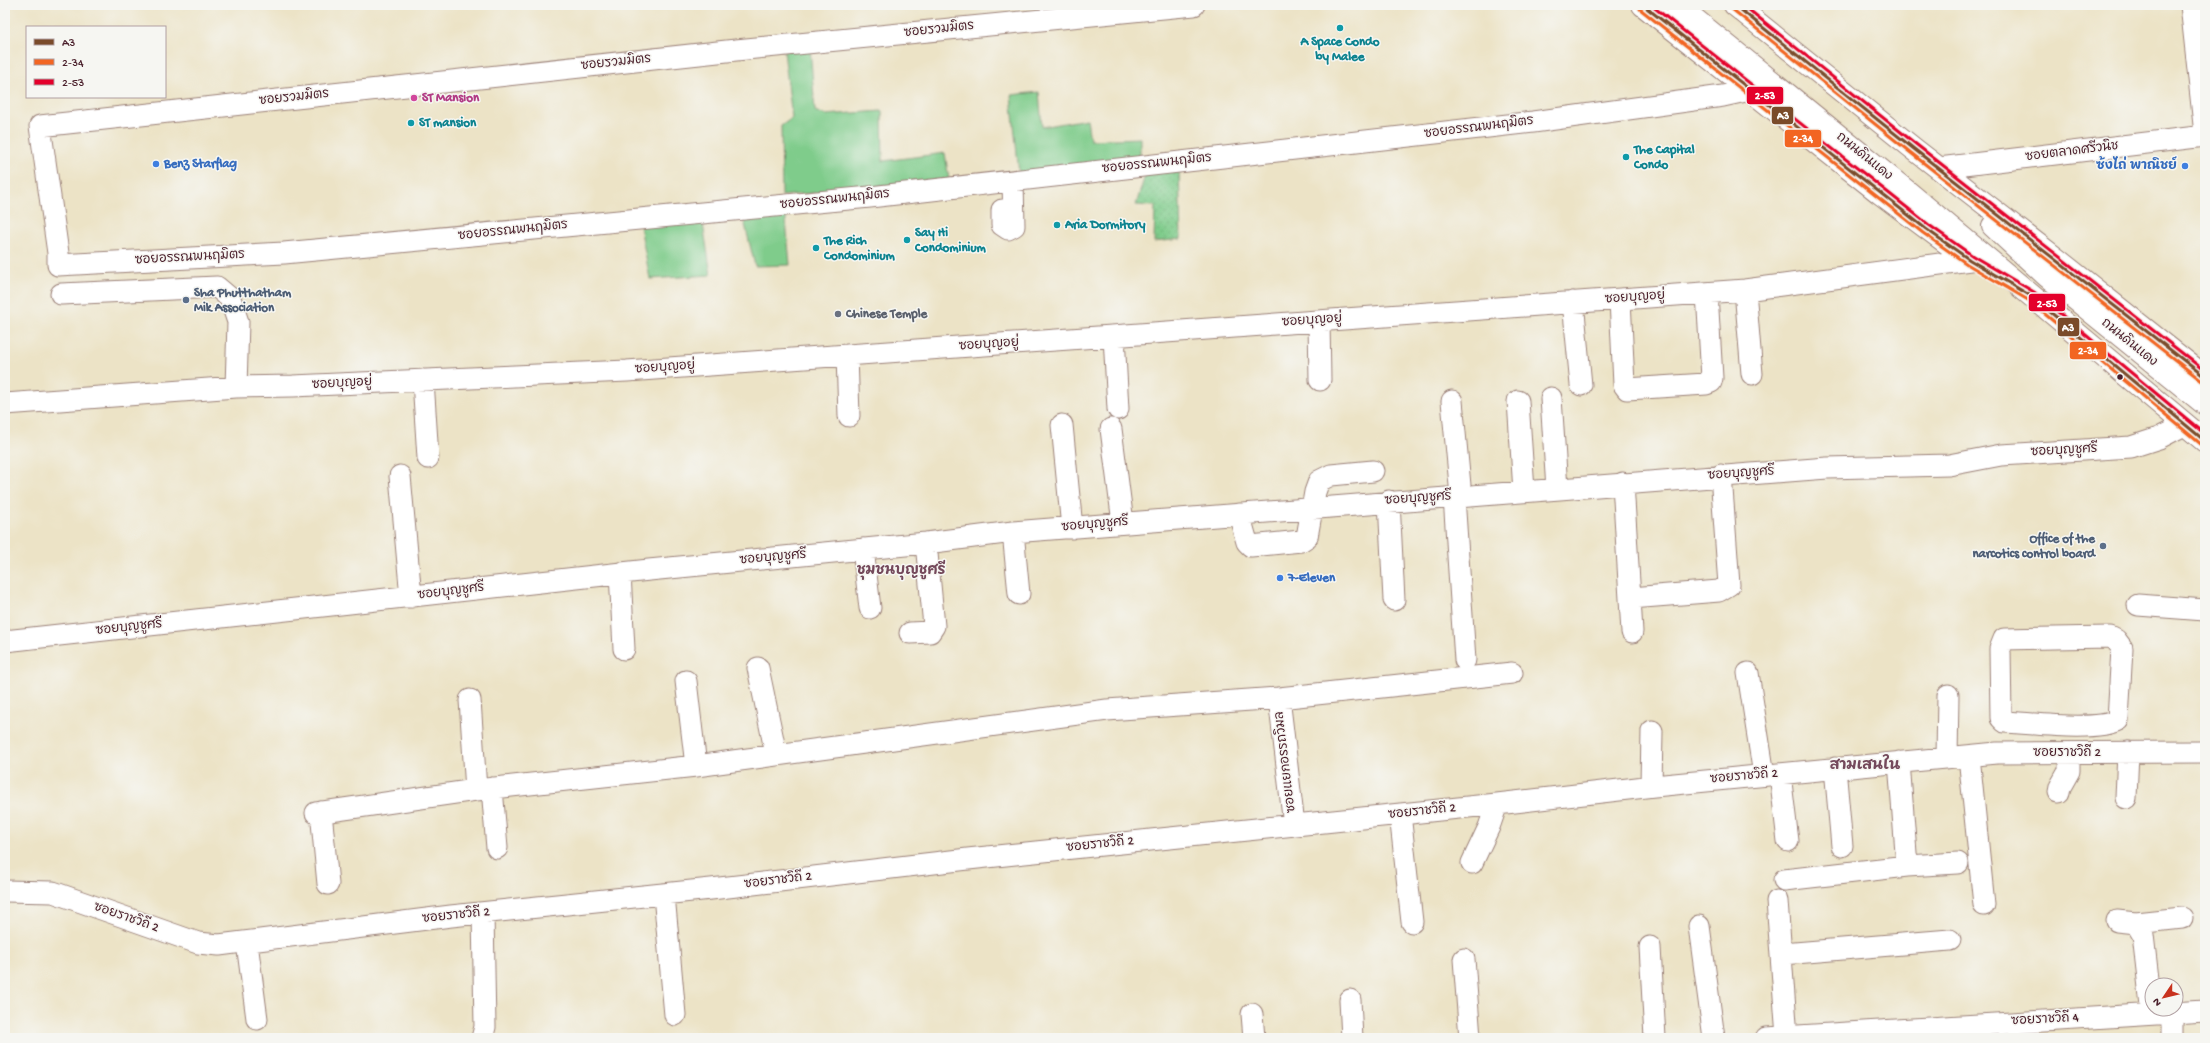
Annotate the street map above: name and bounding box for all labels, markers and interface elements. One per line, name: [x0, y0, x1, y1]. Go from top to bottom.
street label: ซอยรวมมิตร: [903, 17, 975, 41]
marker: A Space Condo by Malee: [1335, 23, 1345, 33]
legend: [26, 26, 166, 98]
place label: A Space Condo by Malee: [1300, 35, 1380, 65]
text: A3: [62, 37, 75, 51]
street label: ซอยรวมมิตร: [580, 50, 652, 74]
text: 2-34: [62, 57, 84, 71]
text: 2-53: [62, 77, 84, 91]
street label: ซอยรวมมิตร: [258, 85, 330, 109]
line badge: 2-53: [1746, 86, 1784, 105]
place label: ST Mansion: [422, 91, 480, 106]
text: 2-53: [1755, 91, 1775, 103]
marker: ST Mansion: [409, 93, 419, 103]
line badge: A3: [1771, 106, 1794, 125]
text: A3: [1776, 111, 1789, 123]
street label: ซอยอรรณพนฤมิตร: [1423, 112, 1535, 142]
place label: ST mansion: [419, 116, 477, 131]
marker: ST mansion: [406, 118, 416, 128]
street label: ถนนดินแดง: [1833, 128, 1897, 184]
line badge: 2-34: [1784, 129, 1822, 148]
text: 2-34: [1793, 134, 1814, 146]
street label: ซอยตลาดศรีวนิช: [2024, 136, 2120, 165]
place label: The Capital Condo: [1633, 143, 1695, 173]
street label: ซอยอรรณพนฤมิตร: [1101, 149, 1213, 177]
marker: The Capital Condo: [1621, 152, 1631, 162]
place label: Benz Starflag: [163, 156, 238, 172]
place label: ซ้งไถ่ พาณิชย์: [2096, 156, 2177, 174]
marker: Benz Starflag: [151, 159, 161, 169]
marker: ซ้งไถ่ พาณิชย์: [2180, 161, 2190, 171]
street label: ซอยอรรณพนฤมิตร: [779, 185, 891, 213]
street label: ซอยอรรณพนฤมิตร: [457, 216, 569, 244]
place label: Aria Dormitory: [1064, 218, 1146, 233]
marker: Aria Dormitory: [1052, 220, 1062, 230]
place label: Say Hi Condominium: [914, 226, 986, 256]
place label: The Rich Condominium: [823, 234, 895, 264]
marker: Say Hi Condominium: [902, 235, 912, 245]
marker: The Rich Condominium: [811, 243, 821, 253]
street label: ซอยอรรณพนฤมิตร: [134, 246, 246, 268]
street label: ซอยบุญอยู่: [1604, 285, 1666, 308]
place label: Sha Phutthatham Mik Association: [194, 286, 292, 316]
line badge: 2-53: [2028, 293, 2066, 312]
marker: Sha Phutthatham Mik Association: [181, 295, 191, 305]
text: 2-53: [2037, 299, 2057, 311]
place label: Chinese Temple: [845, 307, 929, 323]
street label: ซอยบุญอยู่: [1281, 308, 1343, 331]
marker: Chinese Temple: [833, 309, 843, 319]
street label: ถนนดินแดง: [2098, 314, 2162, 370]
line badge: A3: [2057, 317, 2080, 337]
text: A3: [2061, 323, 2074, 335]
street label: ซอยบุญอยู่: [958, 332, 1020, 355]
line badge: 2-34: [2069, 341, 2107, 360]
text: 2-34: [2078, 346, 2099, 358]
street label: ซอยบุญอยู่: [634, 355, 696, 378]
street label: ซอยบุญอยู่: [311, 372, 373, 393]
unlabelled marker: [2115, 372, 2125, 382]
street label: ซอยบุญชูศรี: [2030, 439, 2098, 460]
street label: ซอยบุญชูศรี: [1707, 461, 1775, 484]
street label: ซอยบุญชูศรี: [1384, 486, 1452, 509]
street label: ซอยบุญชูศรี: [1061, 512, 1130, 535]
place label: Office of the narcotics control board: [1972, 531, 2096, 562]
marker: Office of the narcotics control board: [2098, 541, 2108, 551]
street label: ซอยบุญชูศรี: [739, 545, 808, 568]
district label: ชุมชนบุญชูศรี: [857, 559, 946, 580]
place label: 7-Eleven: [1287, 571, 1336, 586]
marker: 7-Eleven: [1275, 573, 1285, 583]
street label: ซอยบุญชูศรี: [416, 577, 486, 604]
street label: ซอยบุญชูศรี: [95, 614, 164, 639]
street label: ซอยแยกอรรถวิมล: [1270, 710, 1300, 814]
street label: ซอยราชวิถี 2: [2033, 743, 2102, 761]
district label: สามเสนใน: [1830, 754, 1901, 775]
street label: ซอยราชวิถี 2: [1709, 764, 1779, 787]
street label: ซอยราชวิถี 2: [1387, 798, 1457, 823]
street label: ซอยราชวิถี 2: [1065, 831, 1135, 856]
street label: ซอยราชวิถี 2: [743, 866, 813, 893]
street label: ซอยราชวิถี 2: [91, 897, 162, 936]
street label: ซอยราชวิถี 2: [421, 902, 491, 927]
north arrow: [2144, 977, 2184, 1017]
text: N: [2150, 995, 2164, 1008]
street label: ซอยราชวิถี 4: [2011, 1008, 2079, 1029]

